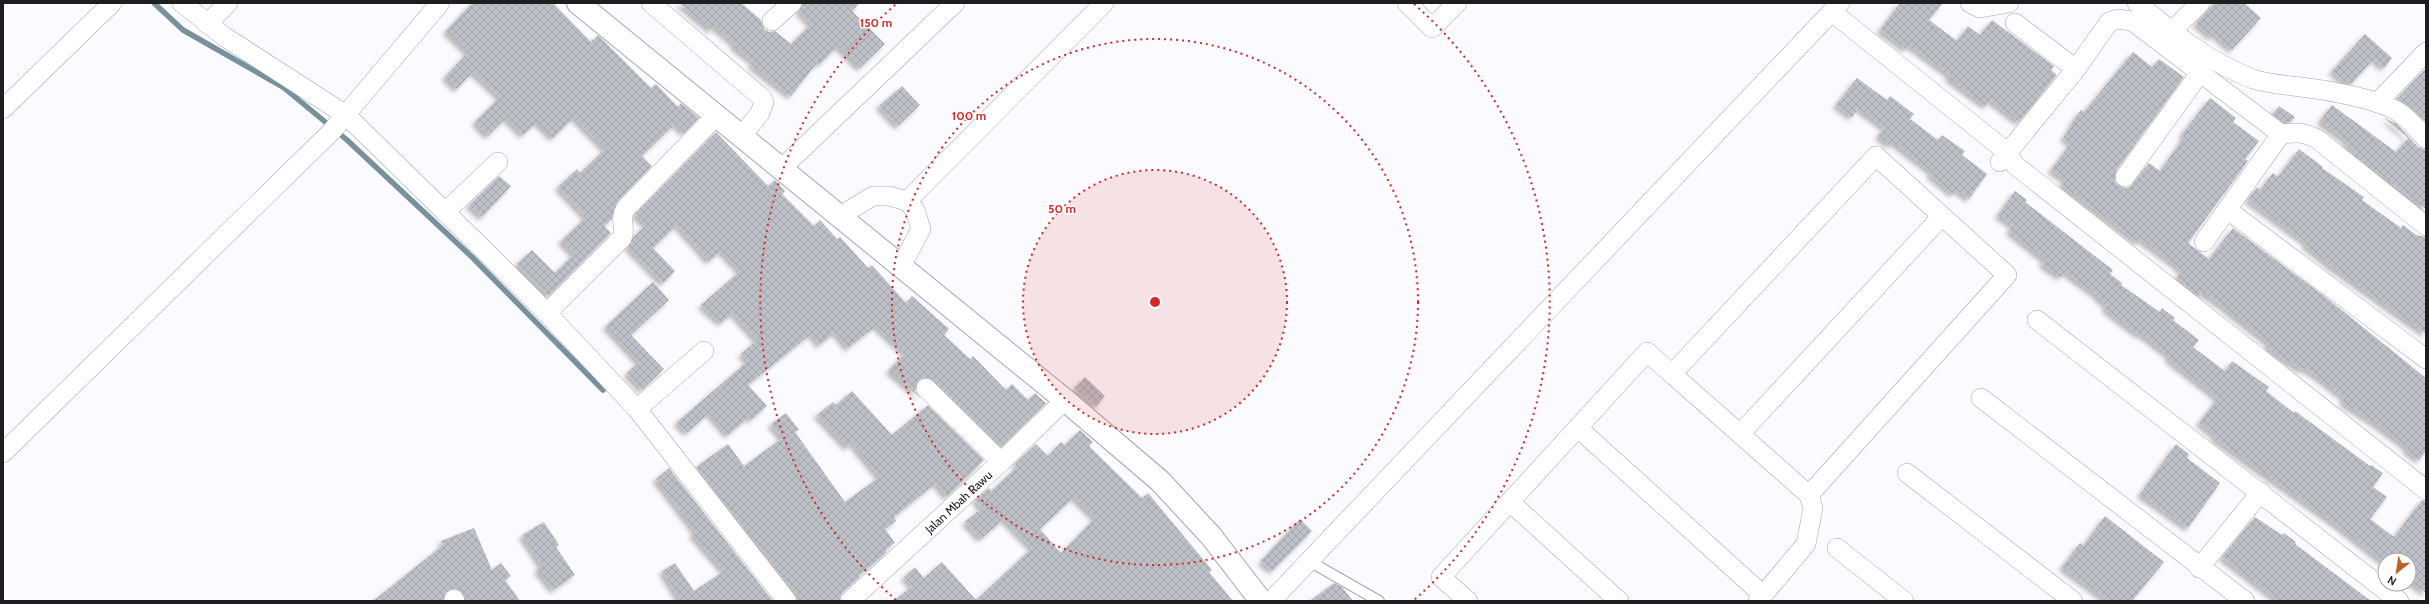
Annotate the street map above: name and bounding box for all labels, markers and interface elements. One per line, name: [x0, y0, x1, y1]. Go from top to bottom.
text: 150 m: [860, 15, 892, 30]
text: 100 m: [952, 108, 986, 123]
text: 50 m: [1048, 201, 1076, 216]
centre of rings: [1148, 295, 1162, 309]
street label: Jalan Mbah Rawu: [921, 467, 995, 537]
north arrow: [2377, 552, 2417, 592]
text: N: [2385, 573, 2399, 589]

